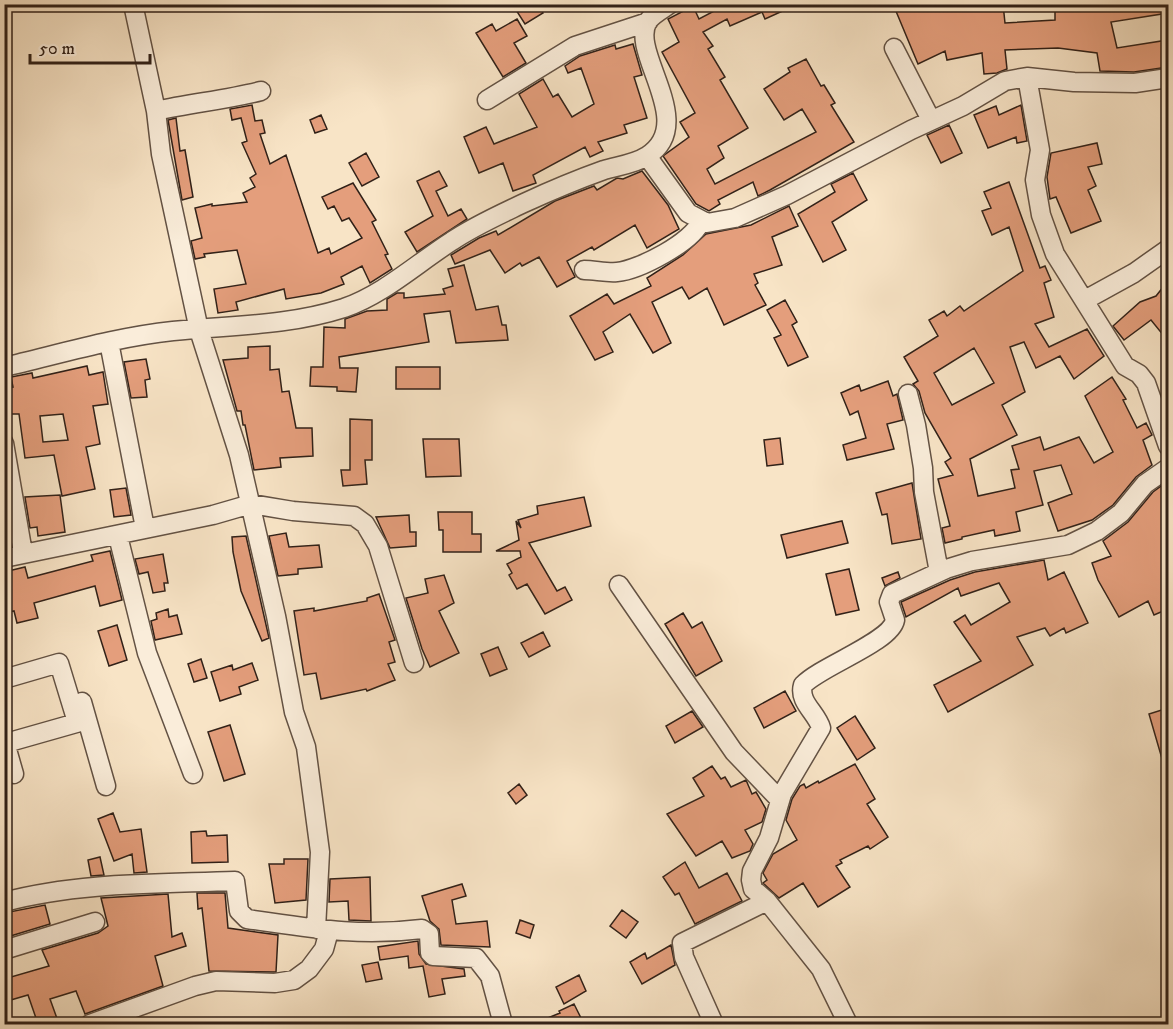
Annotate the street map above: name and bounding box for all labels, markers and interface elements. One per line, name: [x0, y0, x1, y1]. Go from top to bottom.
scale bar: [30, 27, 150, 65]
text: 50 m: [39, 38, 75, 60]

